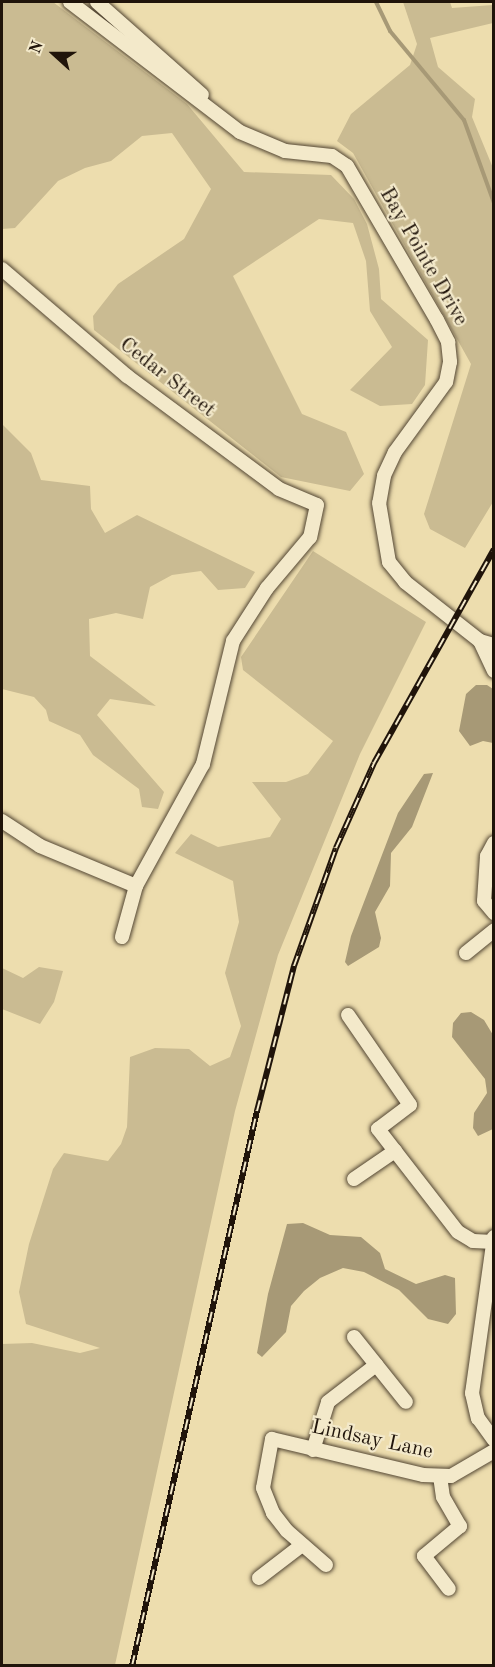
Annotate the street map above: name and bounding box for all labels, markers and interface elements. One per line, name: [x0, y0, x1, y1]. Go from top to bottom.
north arrow: [24, 24, 84, 84]
text: N: [28, 39, 47, 56]
street label: Bay Pointe Drive: [373, 183, 473, 331]
street label: Cedar Street: [114, 333, 220, 423]
street label: Lindsay Lane: [309, 1415, 435, 1465]

